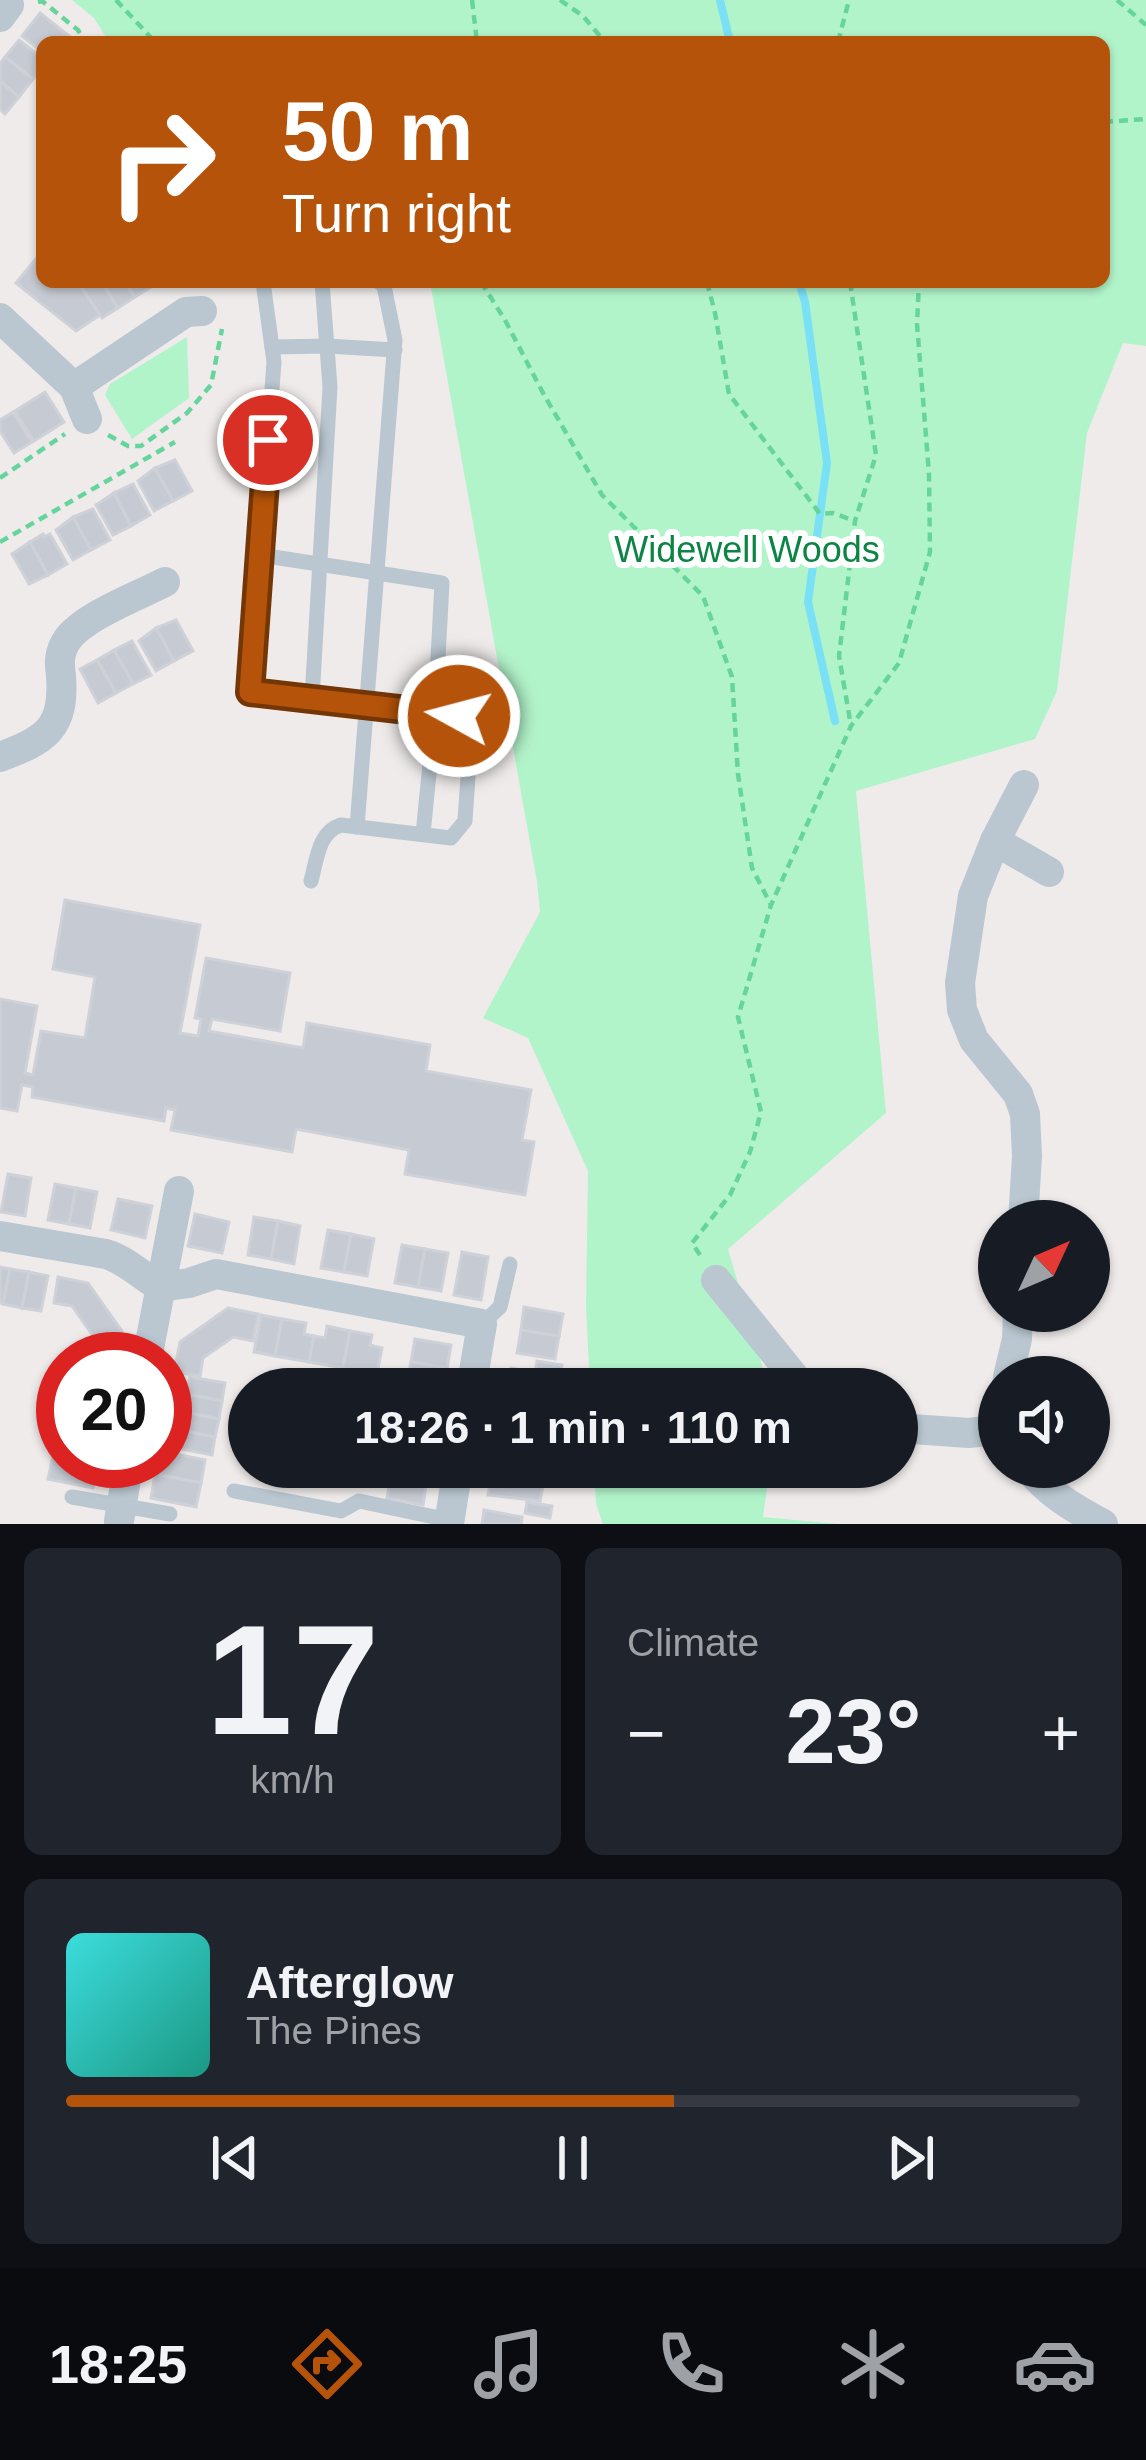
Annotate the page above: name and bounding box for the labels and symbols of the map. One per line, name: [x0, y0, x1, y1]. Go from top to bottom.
pin: [217, 389, 319, 491]
park label: Widewell Woods: [614, 529, 880, 570]
position arrow: [396, 653, 522, 779]
north arrow: [978, 1200, 1110, 1332]
speed limit sign: 20: [36, 1332, 192, 1488]

